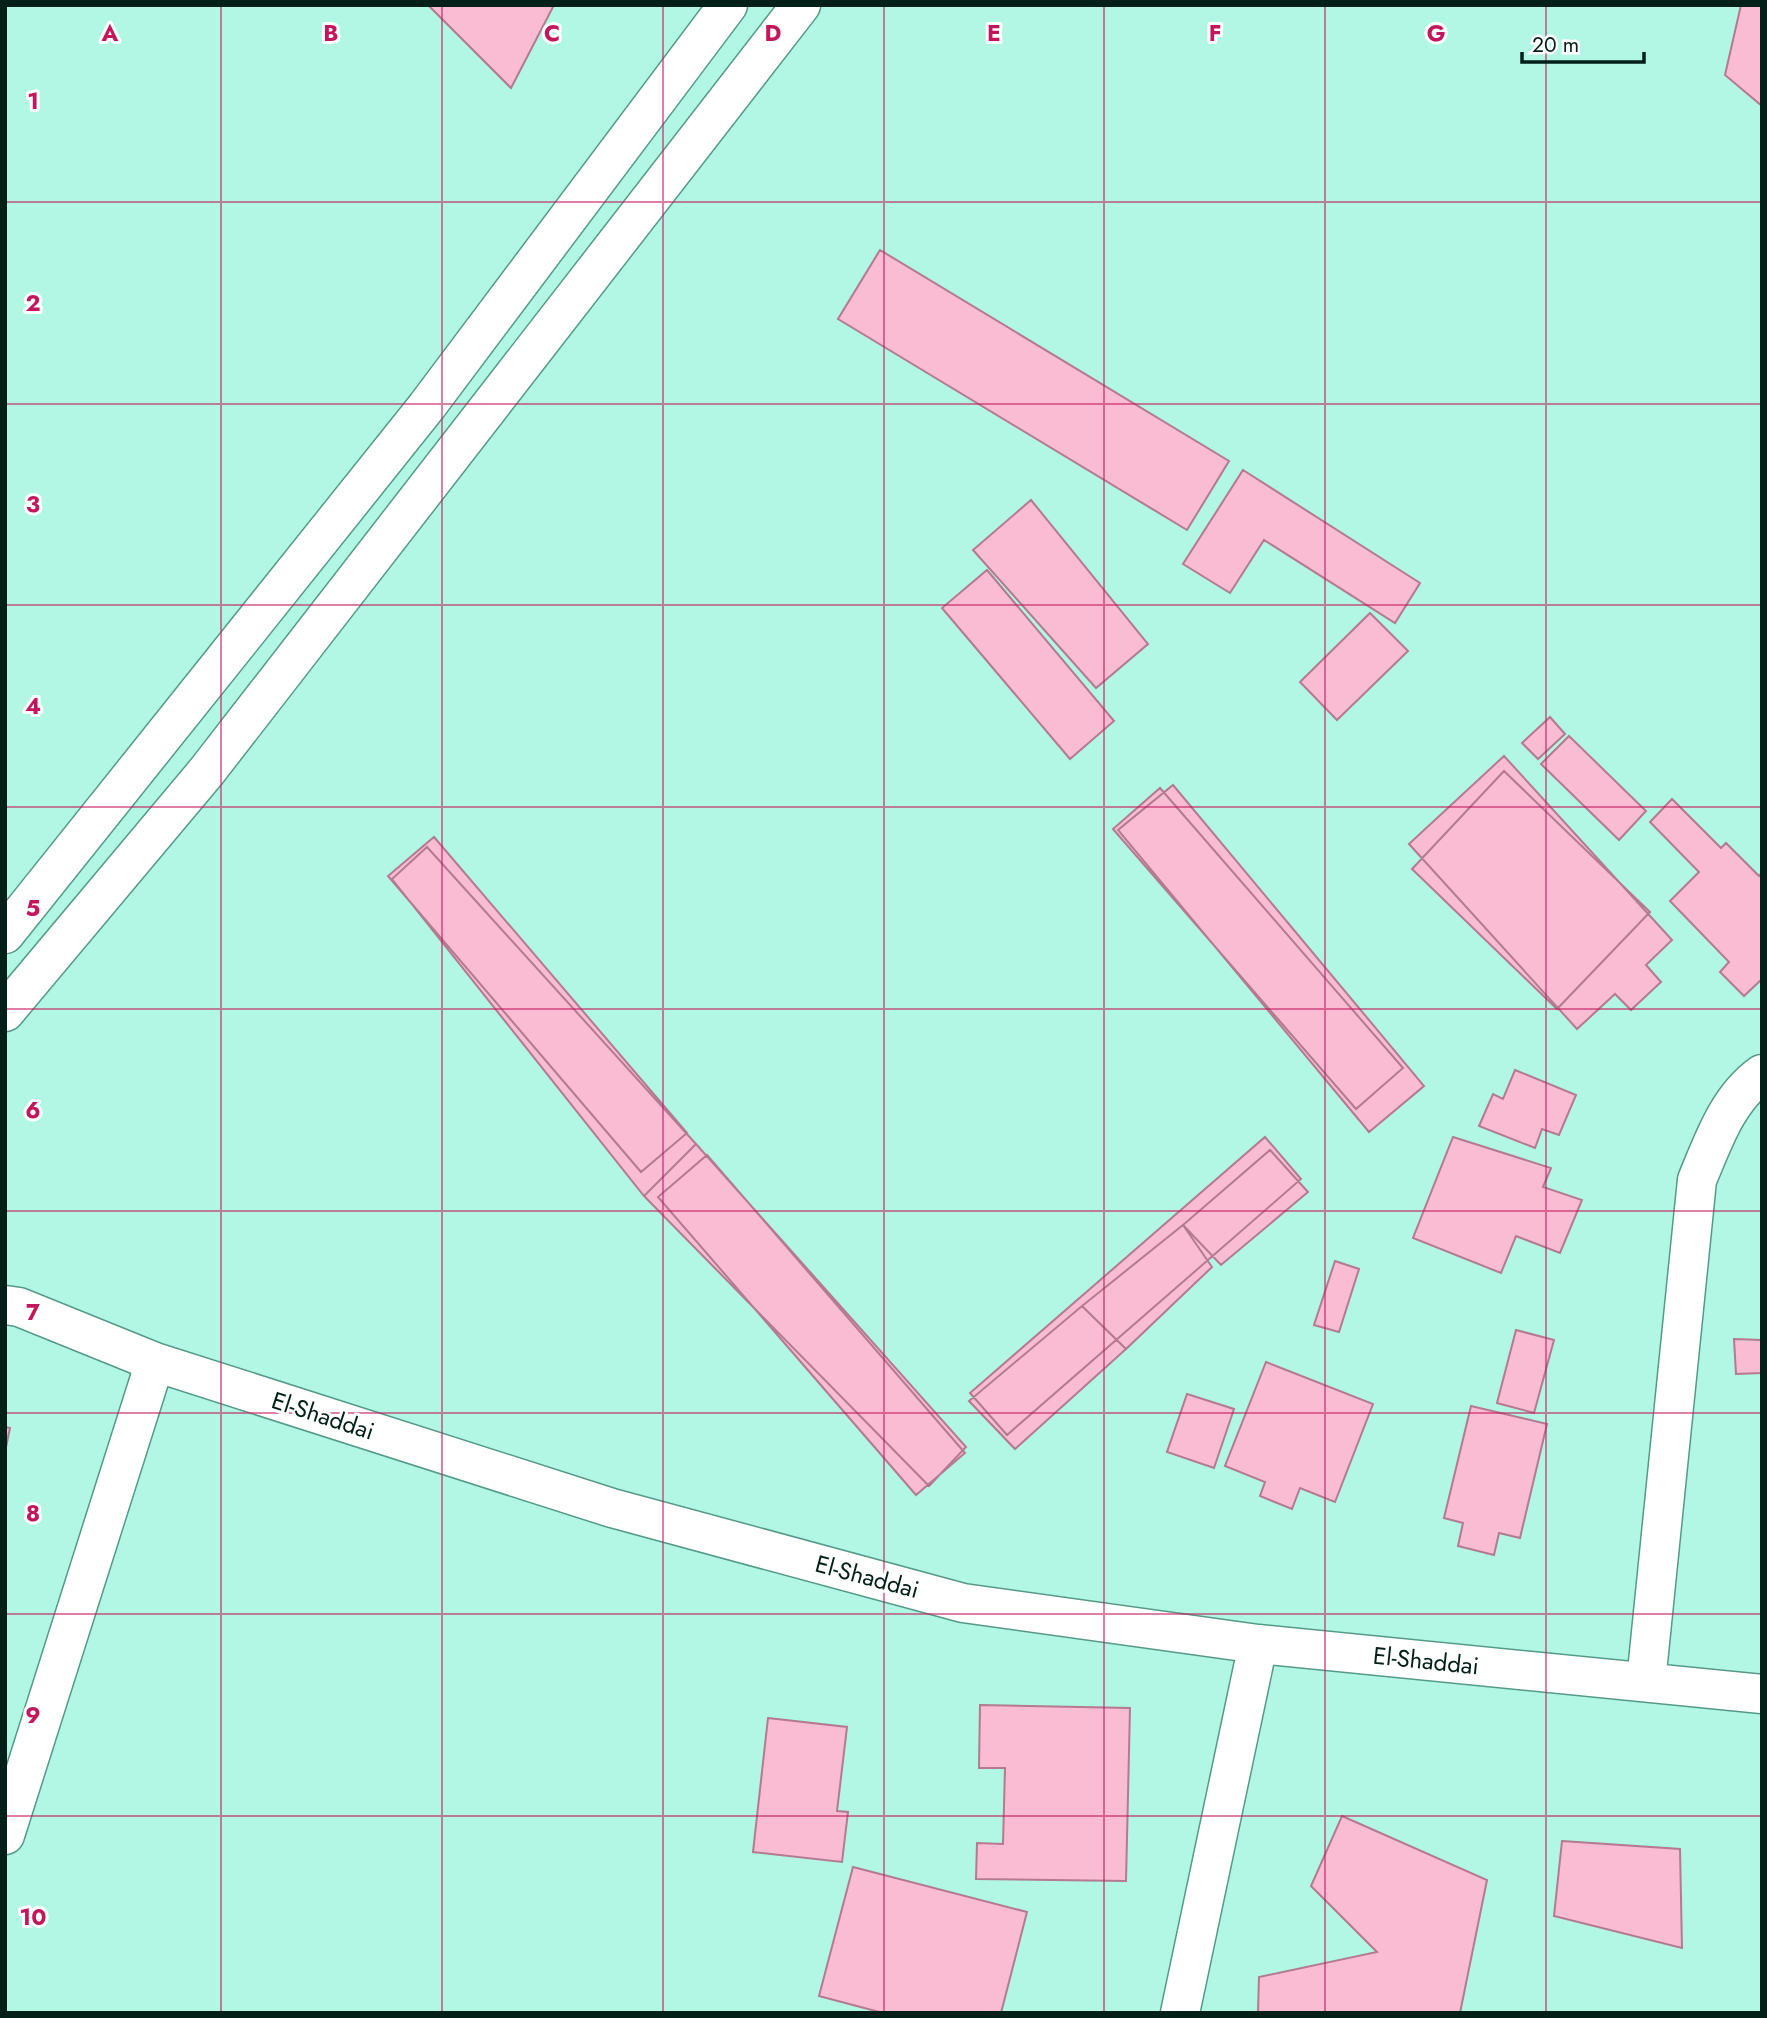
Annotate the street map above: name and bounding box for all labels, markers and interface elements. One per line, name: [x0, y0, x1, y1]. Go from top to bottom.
text: A: [101, 16, 119, 50]
text: B: [323, 16, 339, 50]
text: C: [544, 16, 560, 50]
text: D: [765, 16, 782, 50]
text: E: [987, 16, 1001, 50]
text: F: [1209, 16, 1221, 50]
text: G: [1427, 16, 1445, 50]
scale bar: [1522, 21, 1644, 65]
text: 20 m: [1532, 30, 1579, 60]
text: 1: [27, 84, 39, 118]
text: 2: [25, 286, 41, 320]
text: 3: [26, 487, 40, 521]
text: 4: [25, 689, 41, 723]
text: 5: [26, 891, 40, 925]
text: 6: [25, 1093, 41, 1127]
text: 7: [26, 1295, 40, 1329]
street label: El-Shaddai: [267, 1382, 379, 1449]
text: 8: [26, 1496, 40, 1530]
street label: El-Shaddai: [811, 1546, 923, 1607]
street label: El-Shaddai: [1371, 1638, 1481, 1683]
text: 9: [25, 1698, 41, 1732]
text: 10: [20, 1900, 46, 1934]

